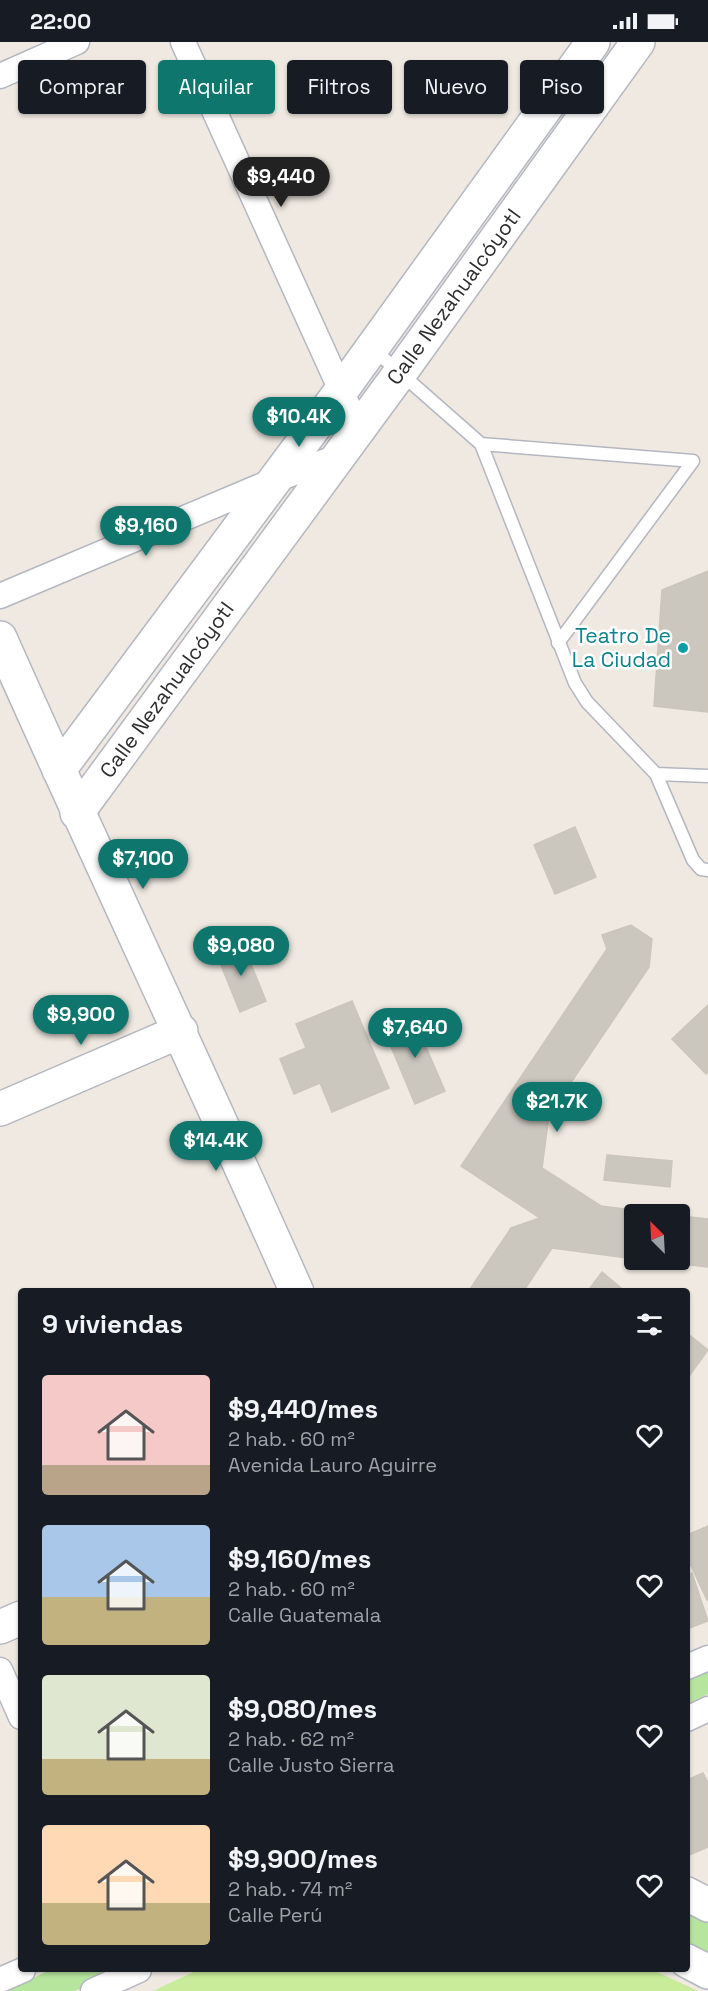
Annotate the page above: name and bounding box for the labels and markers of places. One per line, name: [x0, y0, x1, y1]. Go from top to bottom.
pin: $9,440: [232, 157, 330, 208]
pin: $10.4K: [250, 397, 348, 448]
pin: $9,160: [97, 506, 195, 557]
place label: Teatro De La Ciudad: [572, 622, 671, 673]
marker: Teatro De La Ciudad: [676, 641, 690, 655]
pin: $7,100: [94, 839, 192, 890]
pin: $9,080: [192, 926, 290, 977]
pin: $9,900: [32, 995, 130, 1046]
pin: $7,640: [366, 1008, 464, 1059]
pin: $21.7K: [508, 1082, 606, 1133]
pin: $14.4K: [167, 1121, 265, 1172]

